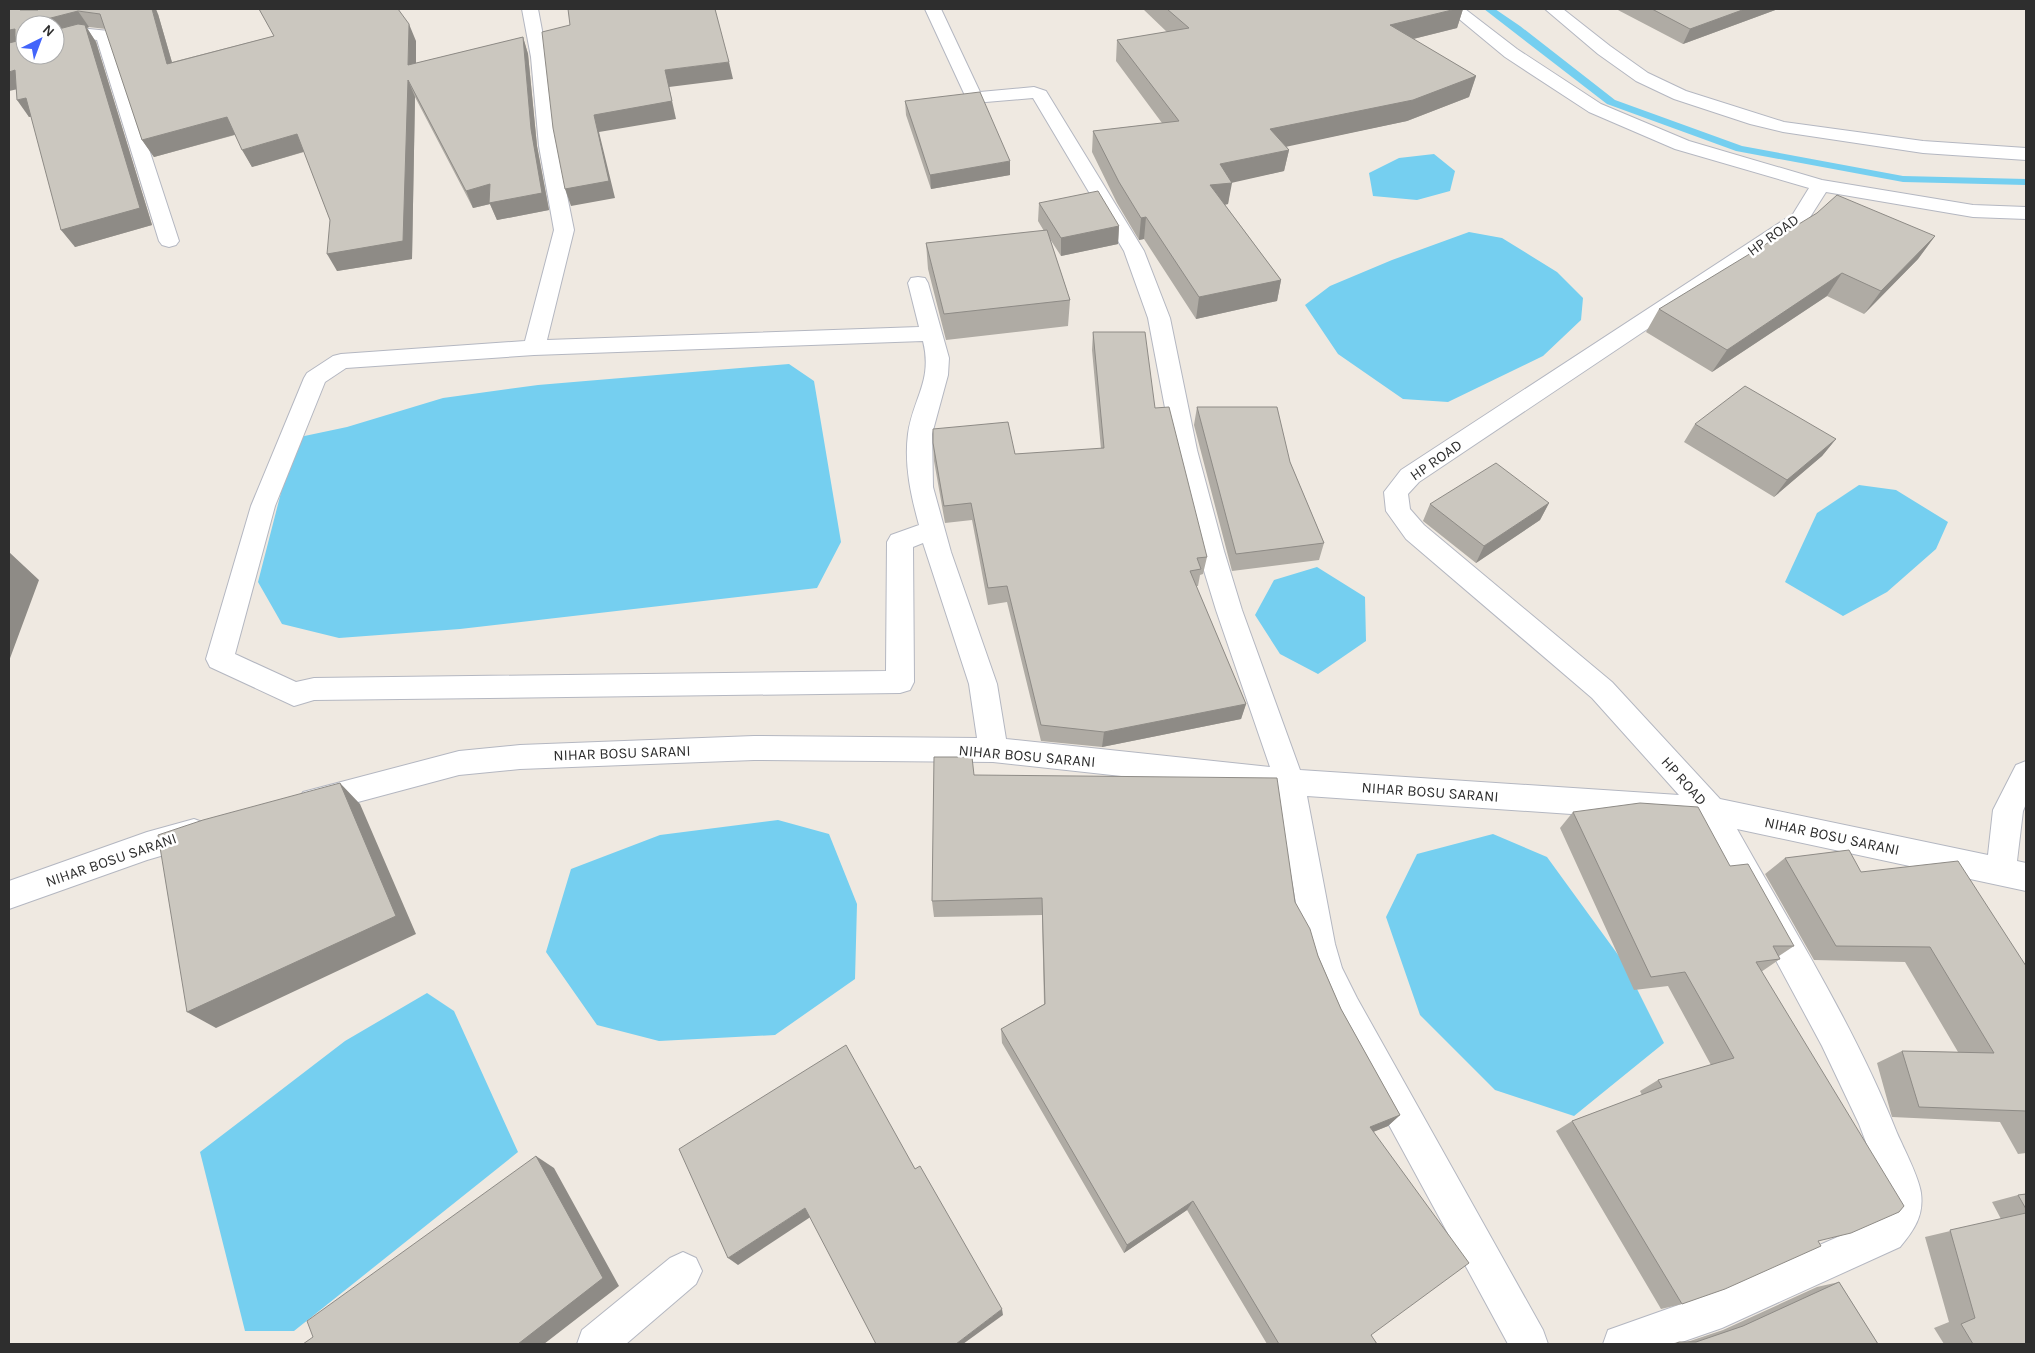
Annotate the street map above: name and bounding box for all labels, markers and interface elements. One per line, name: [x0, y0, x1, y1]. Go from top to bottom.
north arrow: [15, 15, 65, 65]
text: N: [39, 21, 58, 40]
street label: HP ROAD: [1744, 210, 1802, 260]
street label: HP ROAD: [1407, 436, 1465, 484]
street label: NIHAR BOSU SARANI: [958, 741, 1096, 771]
street label: NIHAR BOSU SARANI: [553, 742, 691, 764]
street label: HP ROAD: [1657, 753, 1711, 809]
street label: NIHAR BOSU SARANI: [1361, 778, 1499, 806]
street label: NIHAR BOSU SARANI: [1763, 813, 1901, 859]
street label: NIHAR BOSU SARANI: [43, 829, 179, 891]

